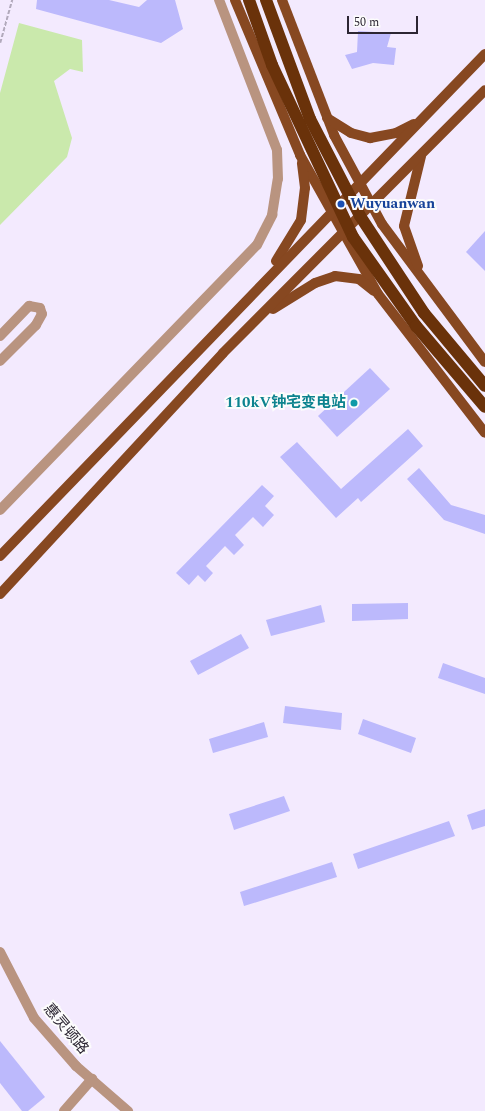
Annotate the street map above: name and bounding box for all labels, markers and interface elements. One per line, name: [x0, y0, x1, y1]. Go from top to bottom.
scale bar: [349, 8, 420, 34]
text: 50 m: [354, 13, 379, 32]
place label: Wuyuanwan: [350, 195, 435, 213]
marker: Wuyuanwan: [335, 198, 347, 210]
place label: 110kV钟宅变电站: [225, 394, 346, 412]
marker: 110kV钟宅变电站: [349, 398, 359, 408]
street label: 惠灵顿路: [40, 1000, 92, 1058]

